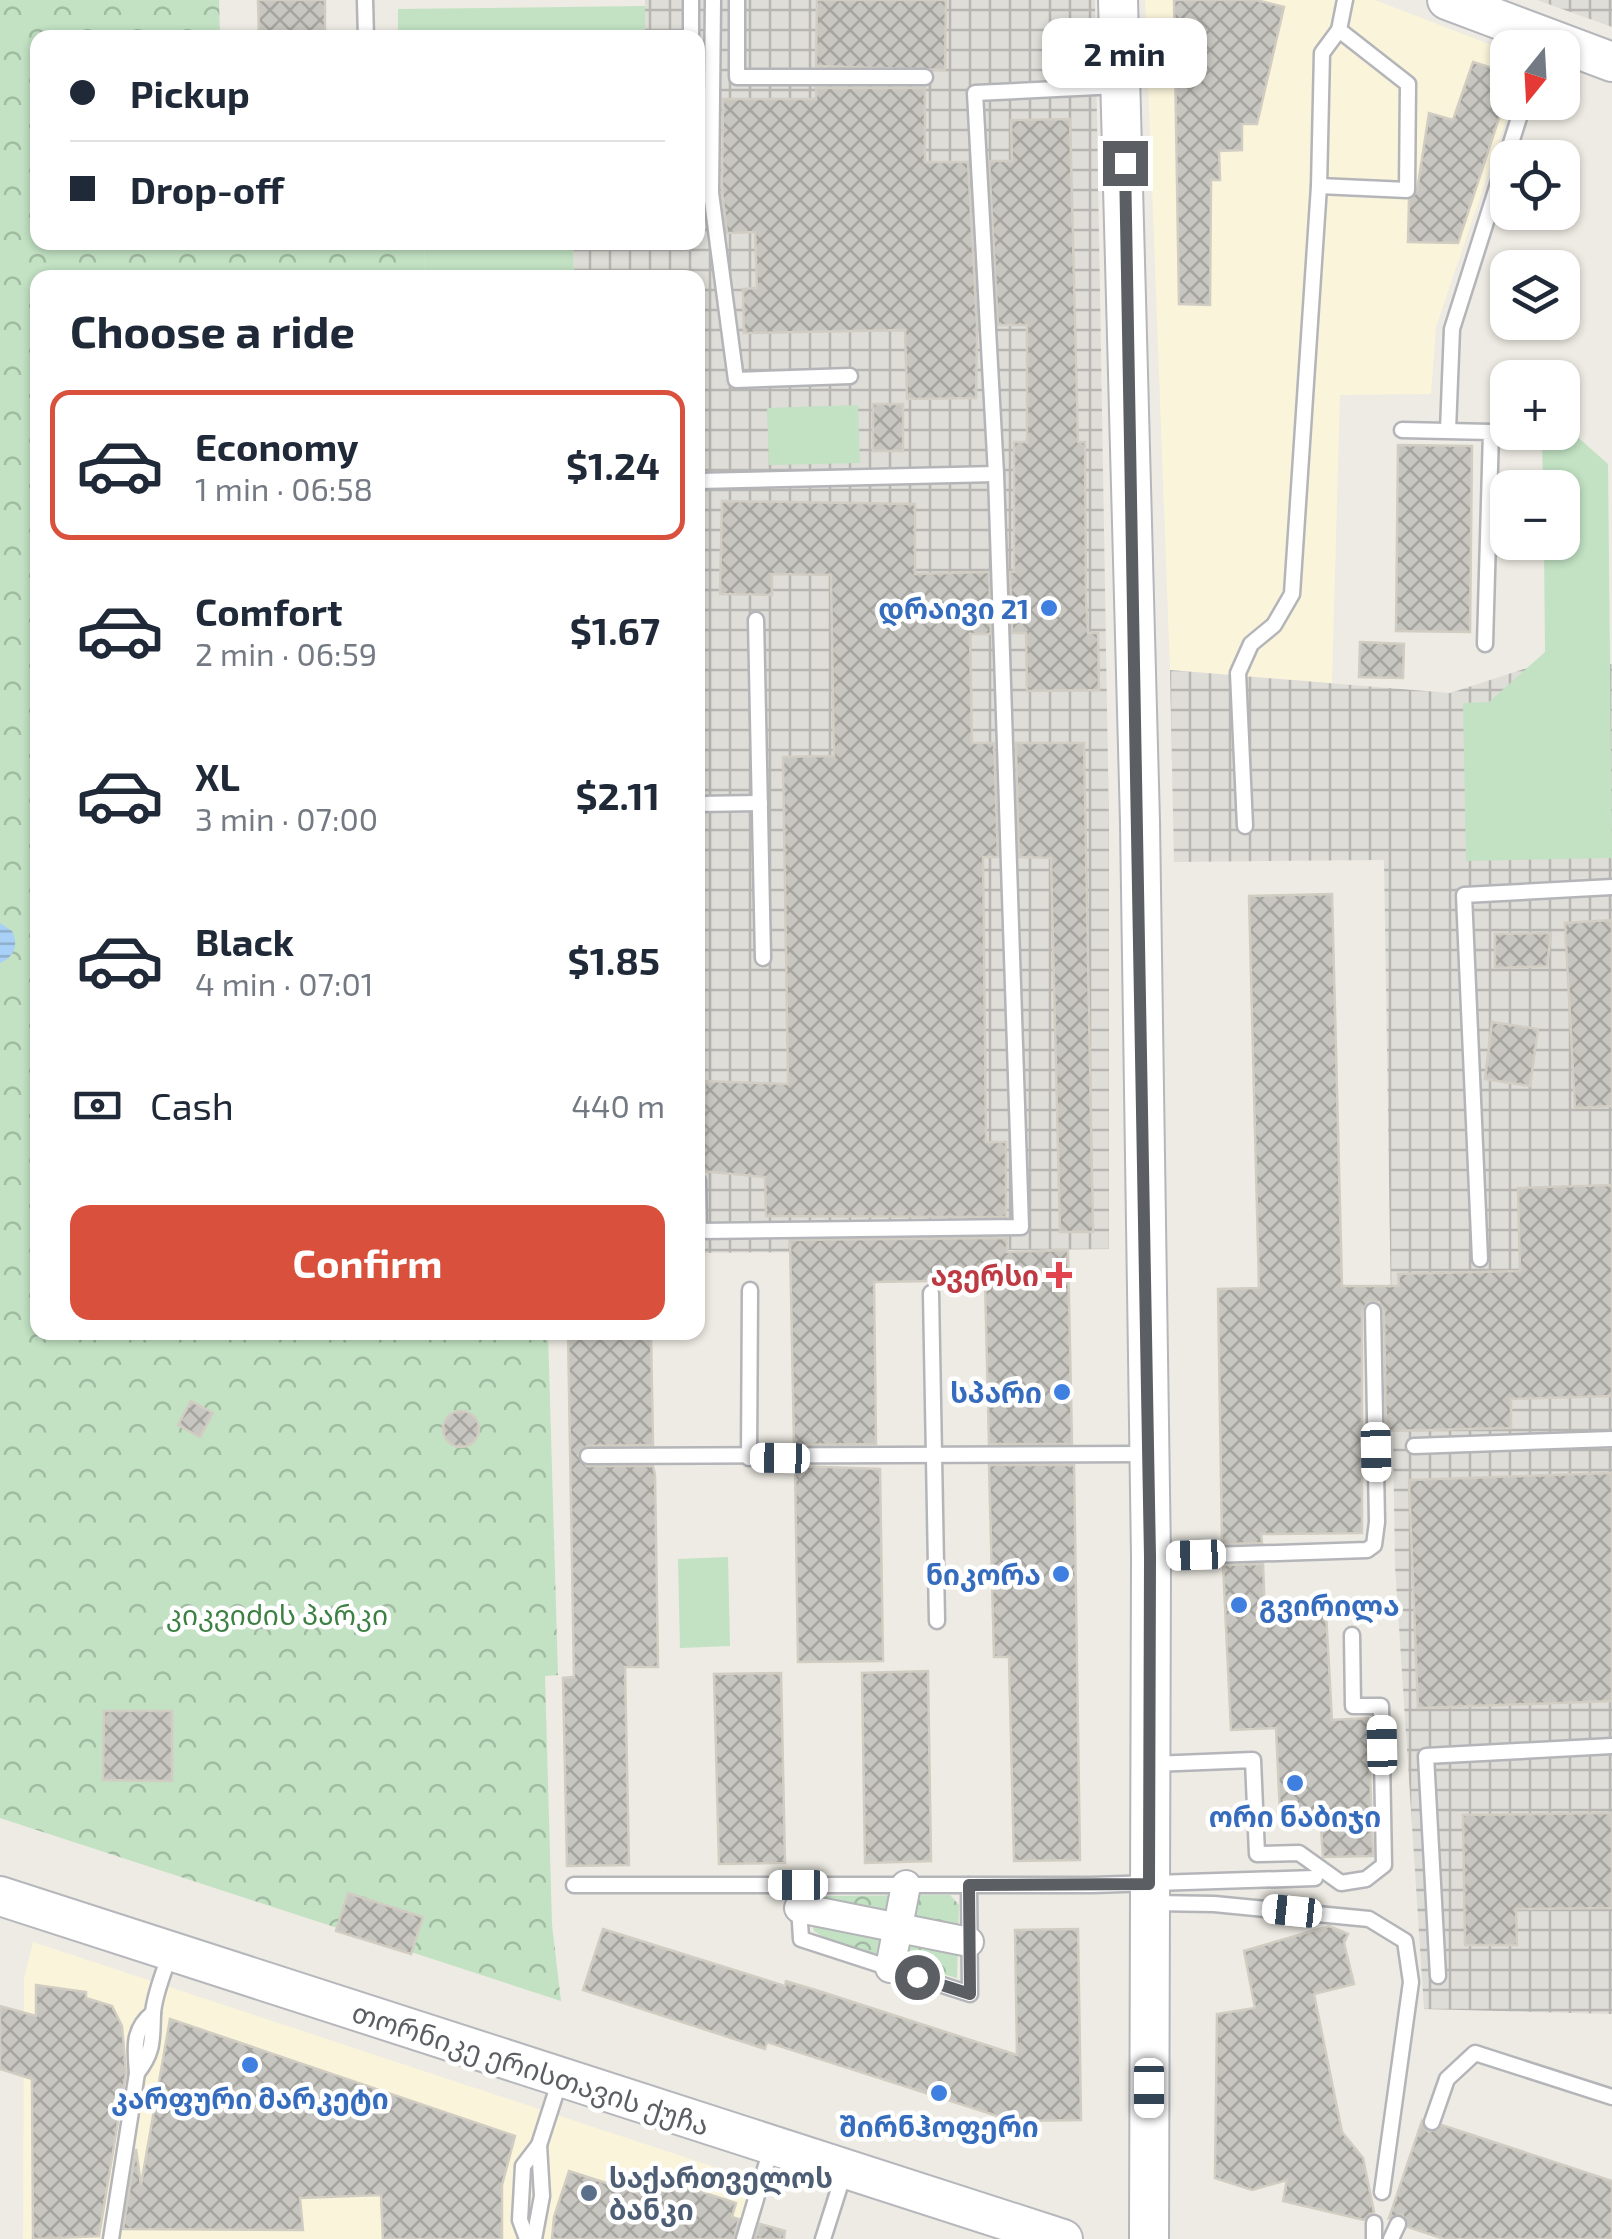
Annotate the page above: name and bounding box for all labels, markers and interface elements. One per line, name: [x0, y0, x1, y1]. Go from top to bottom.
callout: 2 min: [1042, 18, 1208, 88]
north arrow: [1490, 30, 1580, 120]
map controls: [1490, 30, 1580, 560]
text: 2 min: [1084, 34, 1165, 72]
text: Pickup: [130, 70, 250, 116]
button: locate: [1490, 140, 1580, 230]
route end: [1103, 141, 1148, 186]
text: Drop-off: [130, 166, 284, 212]
button: layers: [1490, 250, 1580, 340]
text: Choose a ride: [70, 303, 355, 357]
button: +: [1490, 360, 1580, 450]
icon: car: [75, 420, 165, 510]
text: Economy: [195, 423, 359, 469]
text: $1.24: [566, 442, 660, 488]
text: 1 min · 06:58: [195, 469, 373, 507]
button: −: [1490, 470, 1580, 560]
icon: car: [75, 585, 165, 675]
text: Comfort: [195, 588, 343, 634]
place label: დრაივი 21: [878, 591, 1029, 627]
marker: დრაივი 21: [1038, 597, 1060, 619]
text: $1.67: [570, 607, 660, 653]
text: 2 min · 06:59: [195, 634, 377, 672]
icon: car: [75, 750, 165, 840]
text: XL: [195, 753, 240, 799]
text: $2.11: [575, 772, 660, 818]
text: 3 min · 07:00: [195, 799, 378, 837]
icon: car: [75, 915, 165, 1005]
text: Black: [195, 918, 294, 964]
text: $1.85: [568, 937, 660, 983]
text: 4 min · 07:01: [195, 964, 373, 1002]
icon: cash: [70, 1078, 125, 1133]
text: Cash: [150, 1082, 234, 1128]
text: 440 m: [571, 1086, 665, 1124]
button: Confirm: [70, 1205, 665, 1320]
place label: ავერსი: [931, 1258, 1039, 1293]
marker: ავერსი: [1048, 1264, 1070, 1286]
place label: სპარი: [950, 1375, 1042, 1409]
marker: სპარი: [1051, 1381, 1073, 1403]
car: [1360, 1422, 1392, 1482]
car: [750, 1442, 810, 1474]
car: [1165, 1539, 1227, 1571]
place label: ნიკორა: [926, 1557, 1041, 1592]
marker: ნიკორა: [1050, 1563, 1072, 1585]
place label: გვირილა: [1259, 1588, 1400, 1624]
marker: გვირილა: [1228, 1594, 1250, 1616]
park label: კიკვიძის პარკი: [166, 1597, 388, 1632]
car: [1366, 1715, 1398, 1775]
marker: ორი ნაბიჯი: [1284, 1772, 1306, 1794]
place label: ორი ნაბიჯი: [1209, 1799, 1381, 1834]
car: [768, 1870, 828, 1900]
car: [1261, 1893, 1323, 1929]
route start: [895, 1955, 940, 2000]
street label: თორნიკე ერისთავის ქუჩა: [348, 1994, 714, 2143]
marker: კარფური მარკეტი: [239, 2054, 261, 2076]
car: [1134, 2058, 1164, 2118]
place label: კარფური მარკეტი: [111, 2081, 389, 2116]
marker: შირნჰოფერი: [928, 2082, 950, 2104]
place label: შირნჰოფერი: [839, 2109, 1039, 2144]
place label: საქართველოს ბანკი: [609, 2160, 833, 2227]
marker: საქართველოს ბანკი: [578, 2182, 600, 2204]

